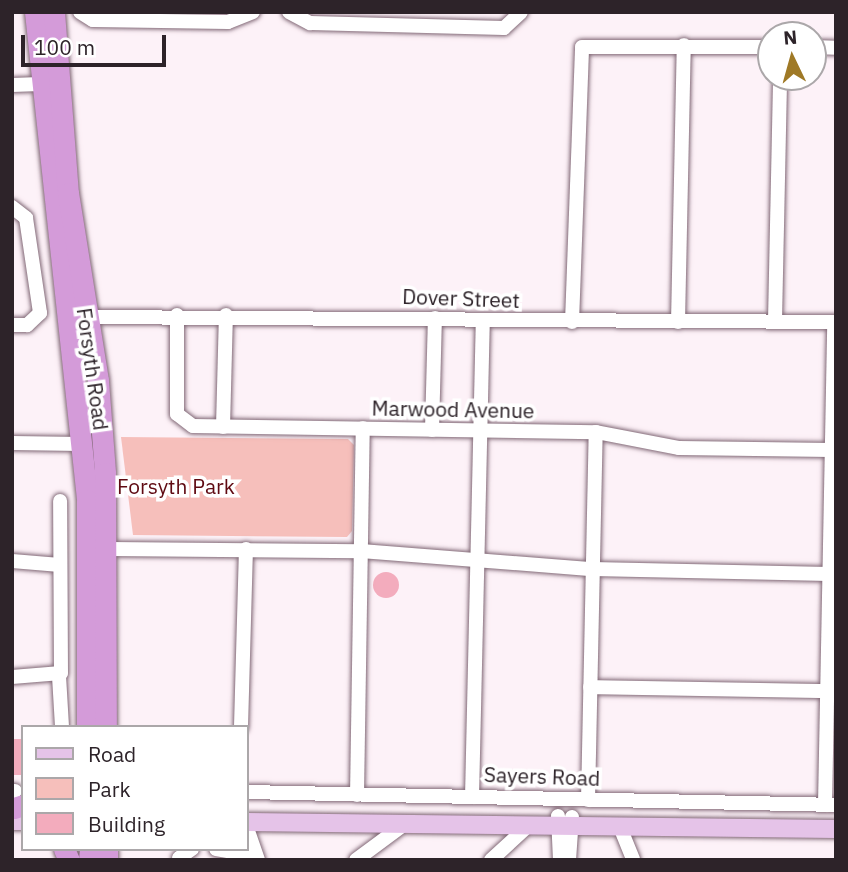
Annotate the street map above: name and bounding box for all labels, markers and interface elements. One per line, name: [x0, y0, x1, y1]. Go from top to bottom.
scale bar: [24, 21, 170, 65]
north arrow: [757, 21, 827, 91]
text: N: [782, 25, 798, 50]
text: 100 m: [34, 33, 95, 61]
street label: Dover Street: [402, 283, 520, 313]
street label: Forsyth Road: [72, 306, 114, 432]
street label: Marwood Avenue: [371, 395, 535, 423]
park label: Forsyth Park: [117, 473, 235, 499]
legend: [21, 725, 248, 851]
text: Road: [88, 740, 136, 768]
street label: Sayers Road: [483, 761, 601, 791]
text: Park: [88, 775, 131, 803]
text: Building: [88, 810, 165, 838]

